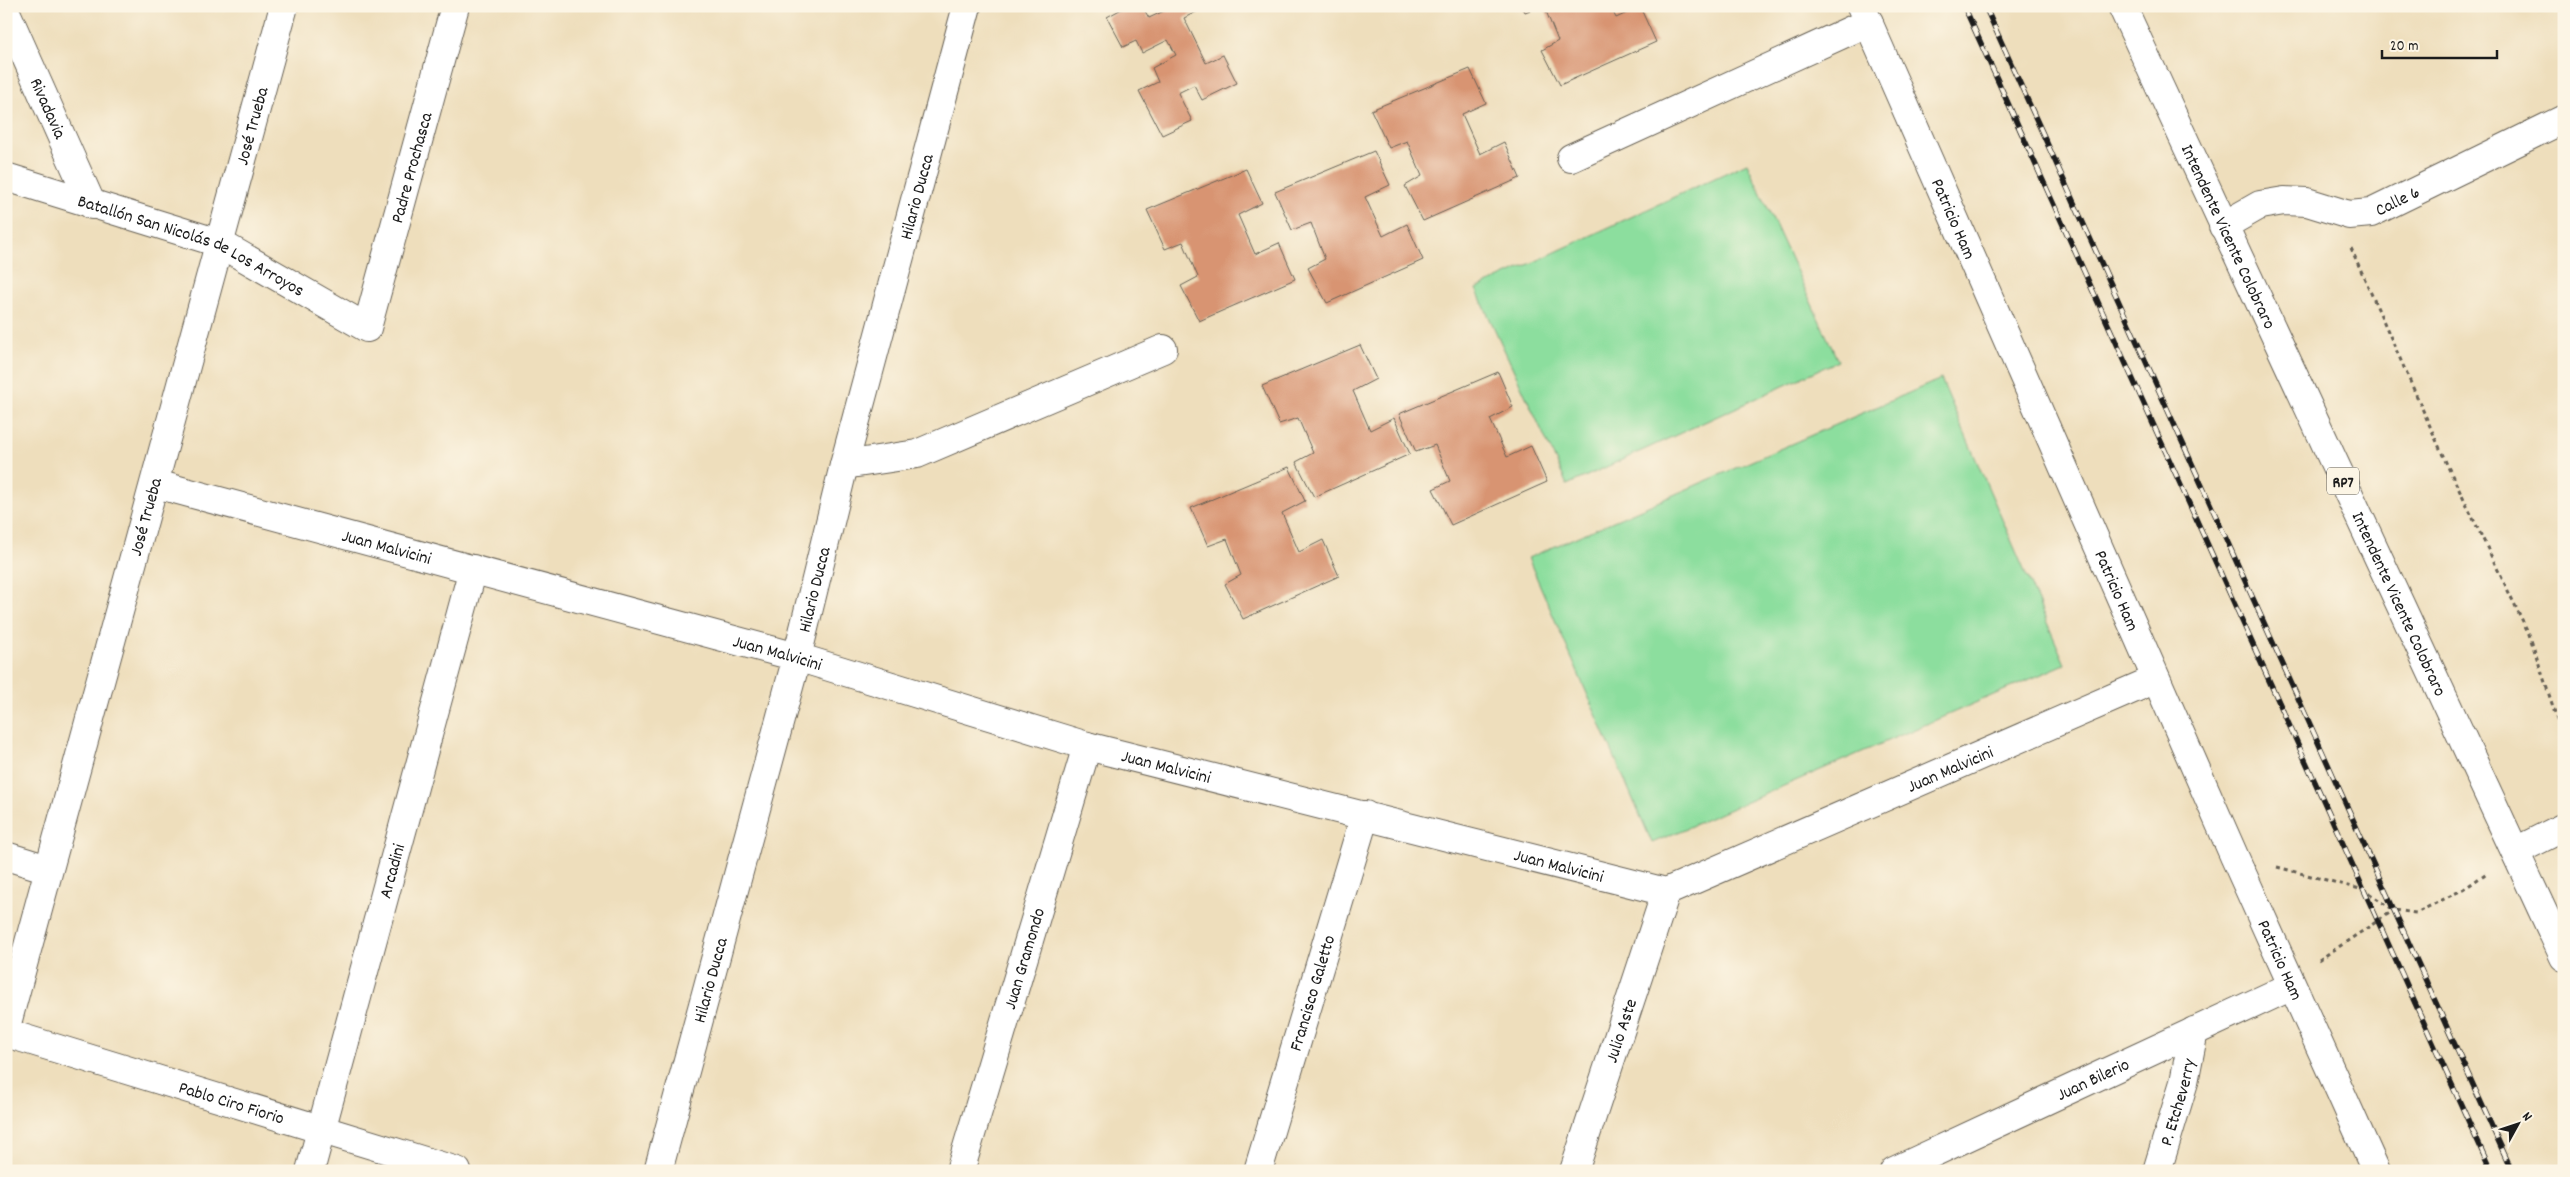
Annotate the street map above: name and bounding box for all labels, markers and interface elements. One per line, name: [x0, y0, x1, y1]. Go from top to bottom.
scale bar: [2382, 28, 2498, 60]
text: 20 m: [2390, 36, 2418, 58]
street label: Rivadavia: [22, 75, 71, 144]
street label: José Trueba: [231, 84, 276, 168]
street label: Padre Prochasca: [386, 109, 440, 226]
street label: Intendente Vicente Colobraro: [2173, 141, 2281, 334]
street label: Hilario Ducca: [895, 151, 942, 243]
street label: Patricio Ham: [1923, 175, 1981, 264]
street label: Calle 6: [2372, 181, 2425, 224]
street label: Batallón San Nicolás de Los Arroyos: [74, 190, 308, 304]
road number: RP7: [2327, 468, 2359, 494]
street label: José Trueba: [125, 475, 170, 559]
street label: Intendente Vicente Colobraro: [2344, 508, 2451, 701]
street label: Juan Malvicini: [339, 525, 434, 573]
street label: Hilario Ducca: [793, 544, 839, 635]
street label: Patricio Ham: [2086, 547, 2144, 636]
street label: Juan Malvicini: [730, 630, 825, 679]
street label: Juan Malvicini: [1904, 741, 1998, 801]
street label: Juan Malvicini: [1118, 745, 1213, 792]
street label: Arcadini: [374, 841, 413, 902]
street label: Juan Malvicini: [1511, 844, 1606, 891]
street label: Juan Gramondo: [999, 905, 1053, 1013]
street label: Patricio Ham: [2249, 916, 2308, 1005]
street label: Francisco Galetto: [1285, 932, 1343, 1055]
street label: Hilario Ducca: [689, 935, 736, 1026]
street label: Julio Aste: [1601, 996, 1645, 1067]
street label: Juan Bilerio: [2053, 1053, 2134, 1109]
street label: P. Etcheverry: [2155, 1056, 2203, 1149]
street label: Pablo Ciro Fiorio: [175, 1077, 287, 1132]
north arrow: [2492, 1100, 2542, 1150]
text: N: [2517, 1108, 2536, 1126]

